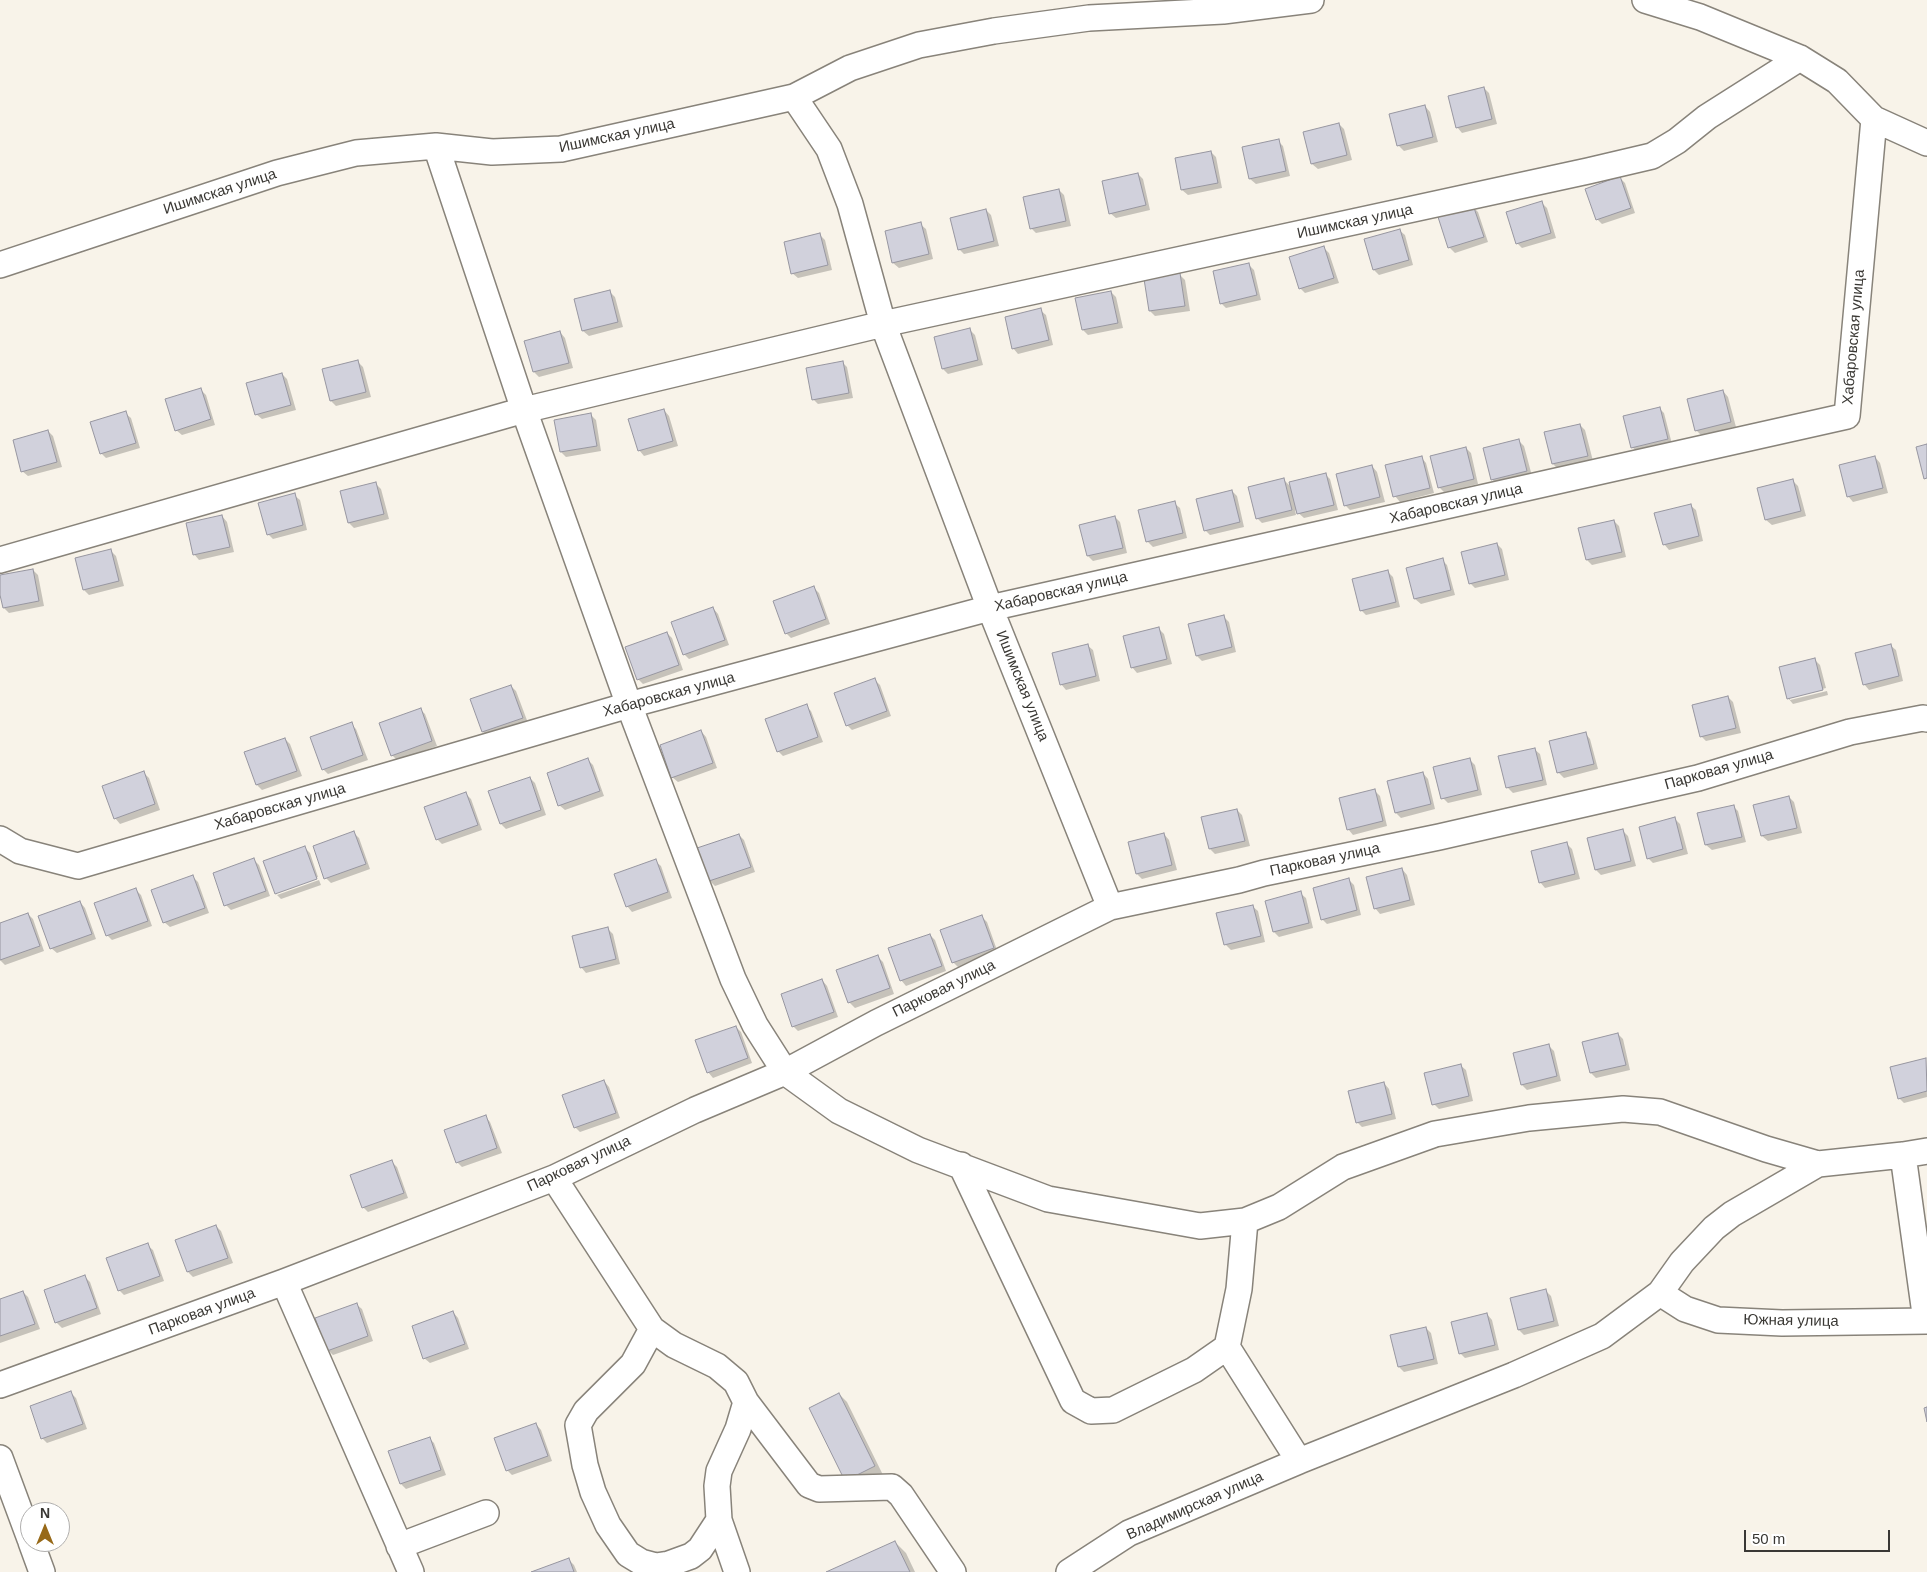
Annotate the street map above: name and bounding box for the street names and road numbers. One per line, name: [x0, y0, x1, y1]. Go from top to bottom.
street label: Ишимская улица: [558, 115, 676, 157]
street label: Ишимская улица: [161, 165, 279, 219]
street label: Ишимская улица: [1296, 201, 1414, 243]
street label: Хабаровская улица: [1839, 269, 1869, 405]
street label: Хабаровская улица: [1388, 480, 1524, 528]
street label: Хабаровская улица: [993, 568, 1129, 616]
street label: Ишимская улица: [992, 628, 1052, 744]
street label: Хабаровская улица: [601, 669, 737, 721]
street label: Парковая улица: [1663, 746, 1775, 794]
street label: Хабаровская улица: [212, 780, 348, 834]
street label: Парковая улица: [1268, 840, 1382, 880]
street label: Парковая улица: [890, 956, 998, 1022]
street label: Парковая улица: [524, 1132, 634, 1196]
street label: Парковая улица: [146, 1284, 258, 1340]
street label: Южная улица: [1743, 1311, 1839, 1331]
street label: Владимирская улица: [1124, 1468, 1266, 1544]

